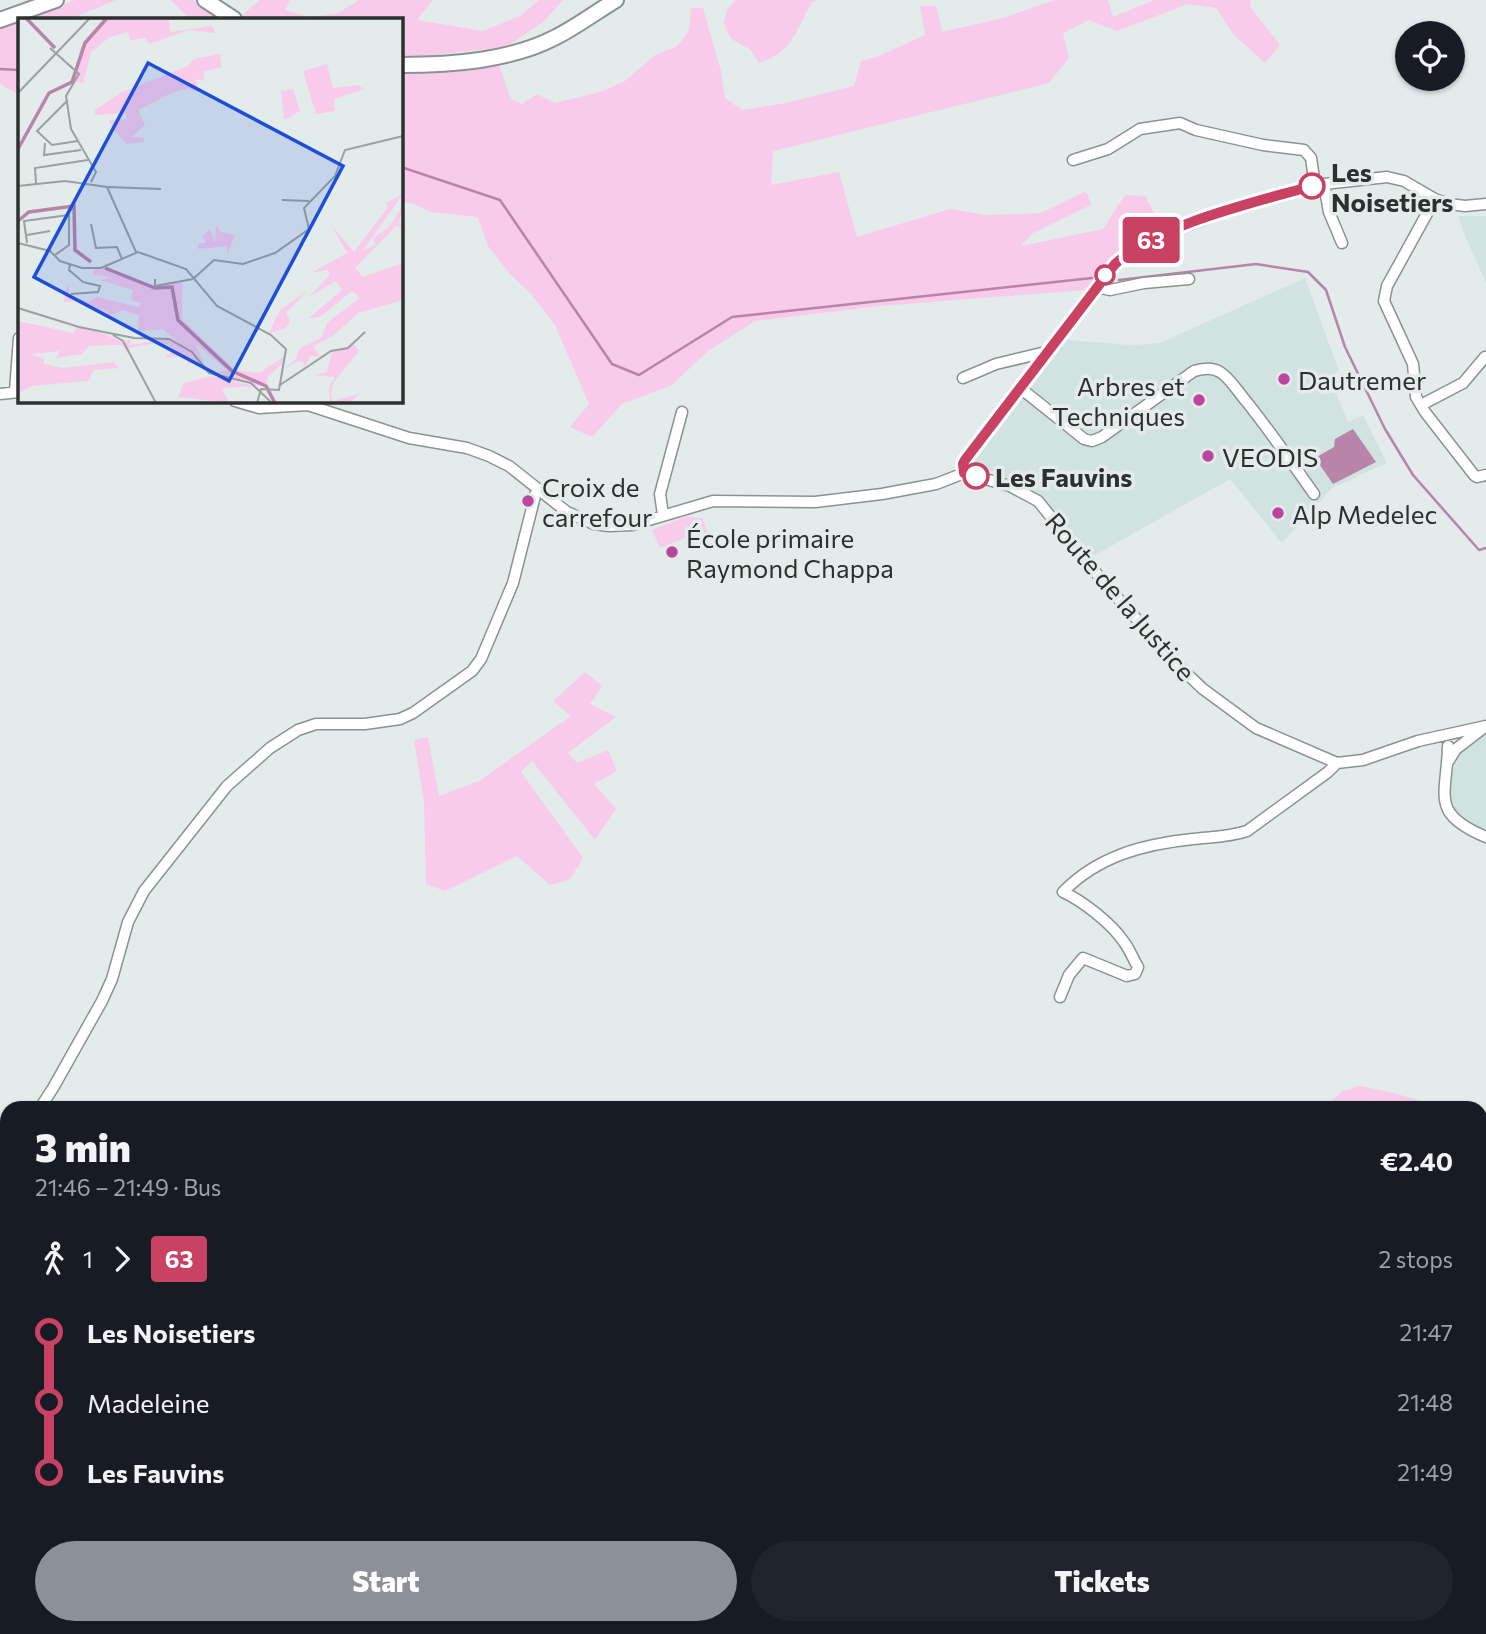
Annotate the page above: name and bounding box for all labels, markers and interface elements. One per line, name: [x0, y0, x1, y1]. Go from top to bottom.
inset map: [18, 18, 402, 402]
map controls: [1395, 21, 1465, 91]
button: locate: [1395, 21, 1465, 91]
place label: Les Noisetiers: [1331, 156, 1453, 217]
marker: Les Noisetiers: [1299, 173, 1325, 199]
line badge: 63: [1120, 217, 1182, 263]
text: 63: [1137, 225, 1165, 254]
unlabelled marker: [1095, 265, 1115, 285]
place label: Dautremer: [1298, 364, 1426, 395]
place label: Arbres et Techniques: [1052, 370, 1185, 431]
marker: Dautremer: [1276, 371, 1292, 387]
marker: Arbres et Techniques: [1191, 392, 1207, 408]
place label: VEODIS: [1222, 441, 1318, 472]
marker: VEODIS: [1200, 448, 1216, 464]
place label: Les Fauvins: [995, 461, 1132, 492]
marker: Les Fauvins: [963, 463, 989, 489]
place label: Croix de carrefour: [542, 471, 652, 532]
marker: Croix de carrefour: [520, 493, 536, 509]
place label: Alp Medelec: [1292, 498, 1437, 529]
marker: Alp Medelec: [1270, 505, 1286, 521]
street label: Route de la Justice: [1040, 506, 1202, 686]
place label: École primaire Raymond Chappa: [686, 522, 894, 583]
marker: École primaire Raymond Chappa: [664, 544, 680, 560]
text: 3 min: [35, 1123, 131, 1170]
text: €2.40: [1380, 1145, 1453, 1176]
text: 21:46 – 21:49 · Bus: [35, 1173, 221, 1201]
icon: walk: [35, 1240, 73, 1278]
icon: forward: [103, 1240, 141, 1278]
text: 63: [165, 1244, 193, 1273]
text: 1: [83, 1245, 93, 1273]
text: 2 stops: [1379, 1245, 1453, 1273]
text: Les Noisetiers: [87, 1317, 255, 1348]
text: 21:47: [1400, 1318, 1453, 1346]
text: Madeleine: [87, 1387, 210, 1418]
text: 21:48: [1397, 1388, 1453, 1416]
text: Les Fauvins: [87, 1457, 224, 1488]
text: 21:49: [1397, 1458, 1453, 1486]
button: Start: [35, 1541, 737, 1621]
button: Tickets: [751, 1541, 1453, 1621]

